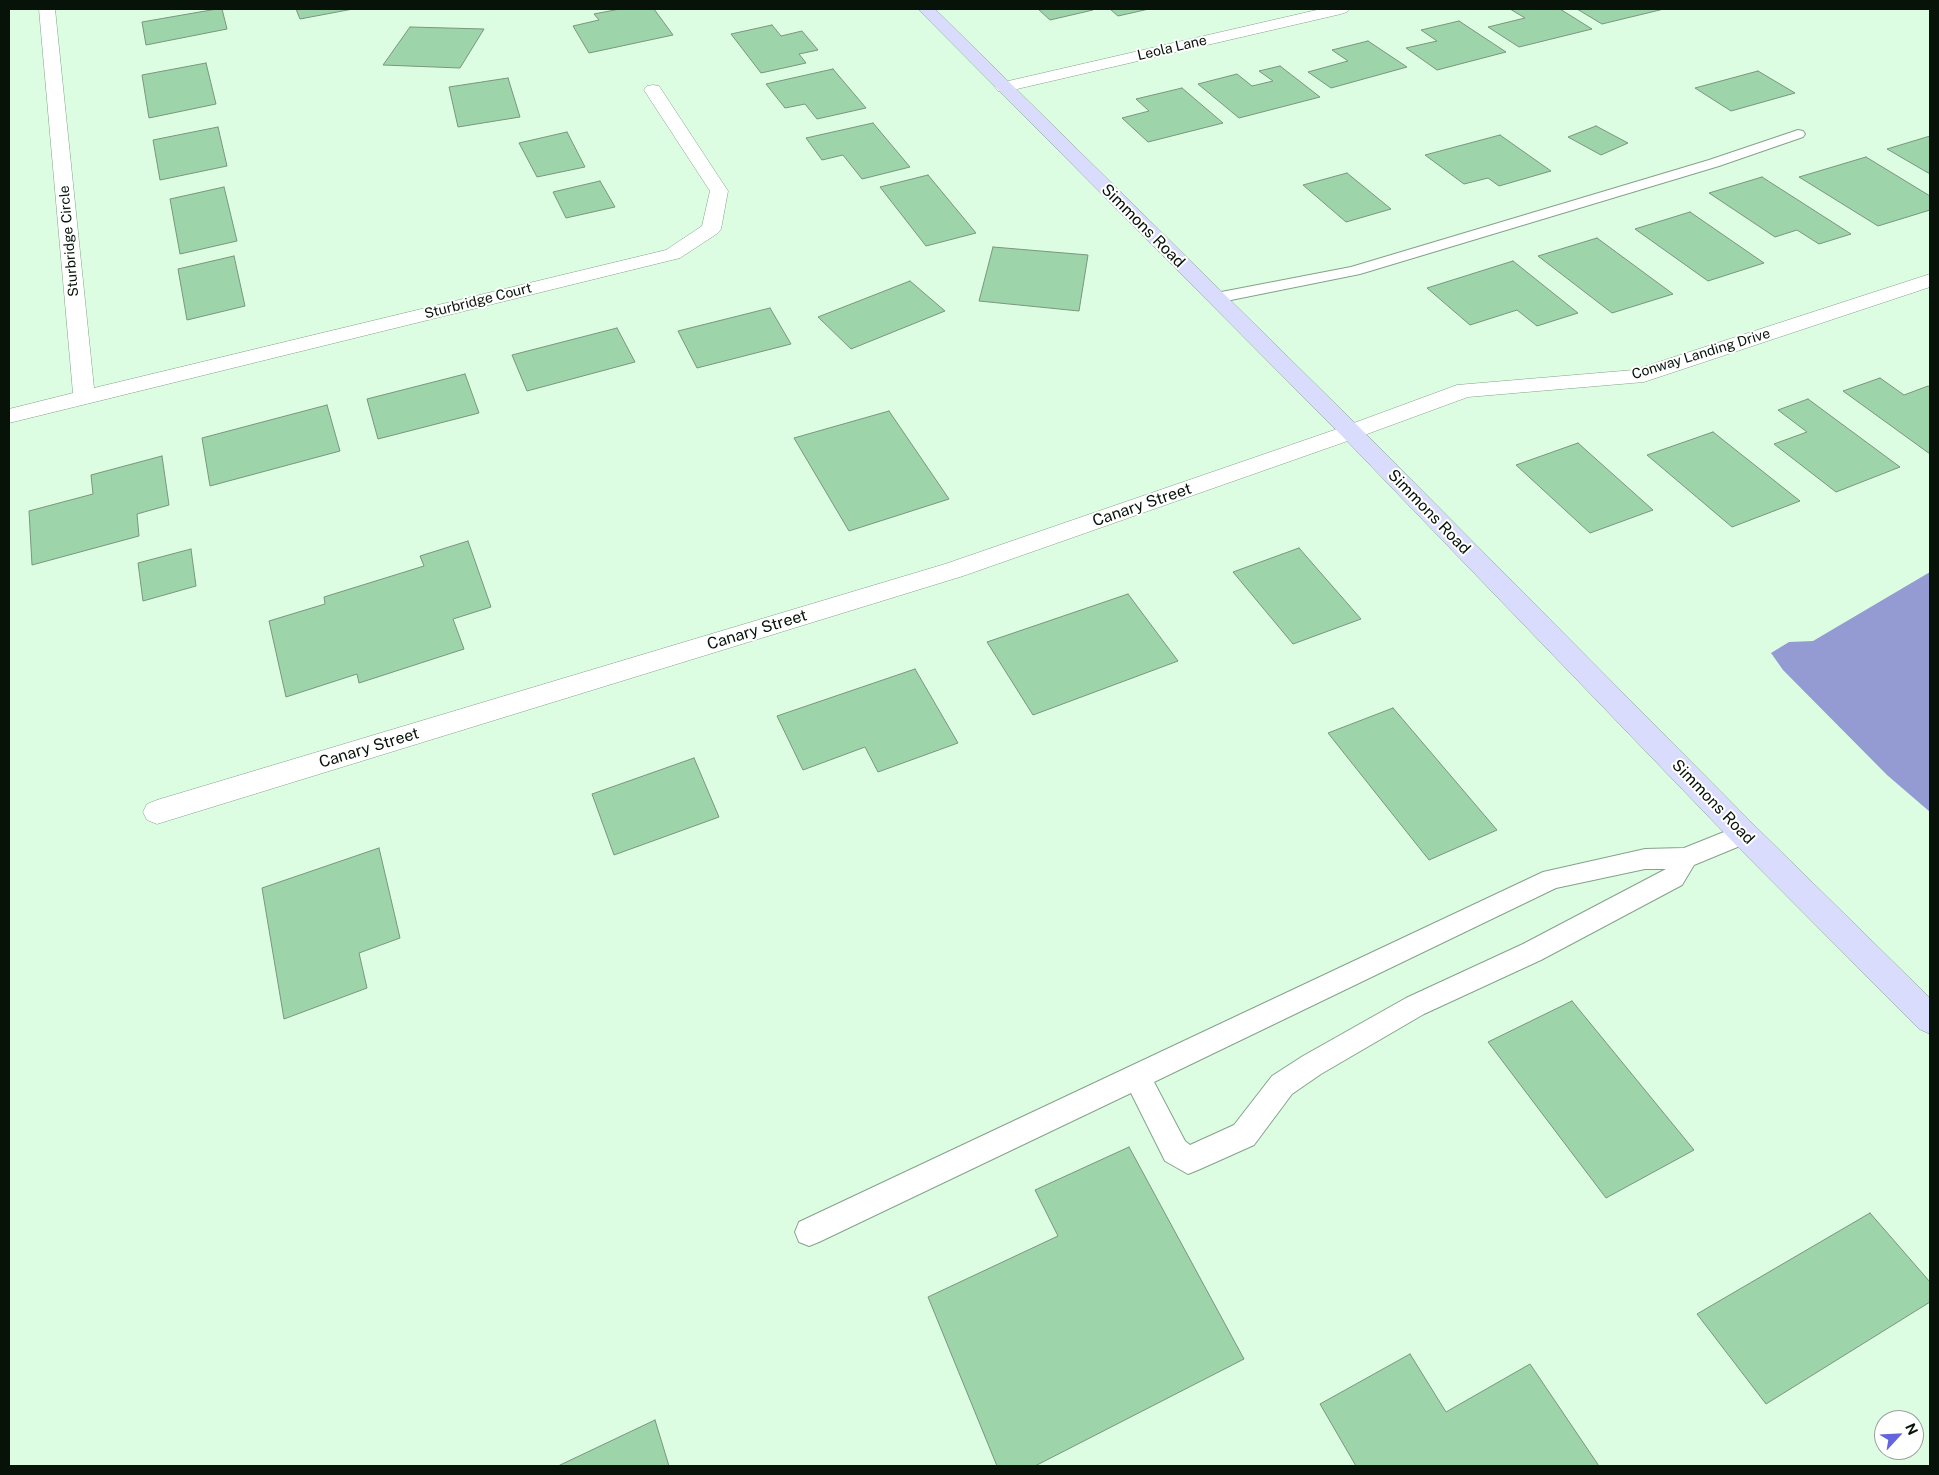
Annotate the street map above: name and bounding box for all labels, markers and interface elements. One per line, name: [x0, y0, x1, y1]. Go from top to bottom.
street label: Leola Lane: [1136, 32, 1208, 64]
street label: Simmons Road: [1097, 180, 1189, 272]
street label: Sturbridge Circle: [56, 185, 82, 297]
street label: Sturbridge Court: [423, 280, 533, 322]
street label: Conway Landing Drive: [1630, 325, 1772, 383]
street label: Simmons Road: [1384, 466, 1474, 558]
street label: Canary Street: [1090, 479, 1194, 531]
street label: Canary Street: [705, 606, 809, 654]
street label: Canary Street: [317, 724, 421, 772]
street label: Simmons Road: [1668, 756, 1758, 848]
north arrow: [1874, 1410, 1924, 1460]
text: N: [1902, 1421, 1921, 1437]

